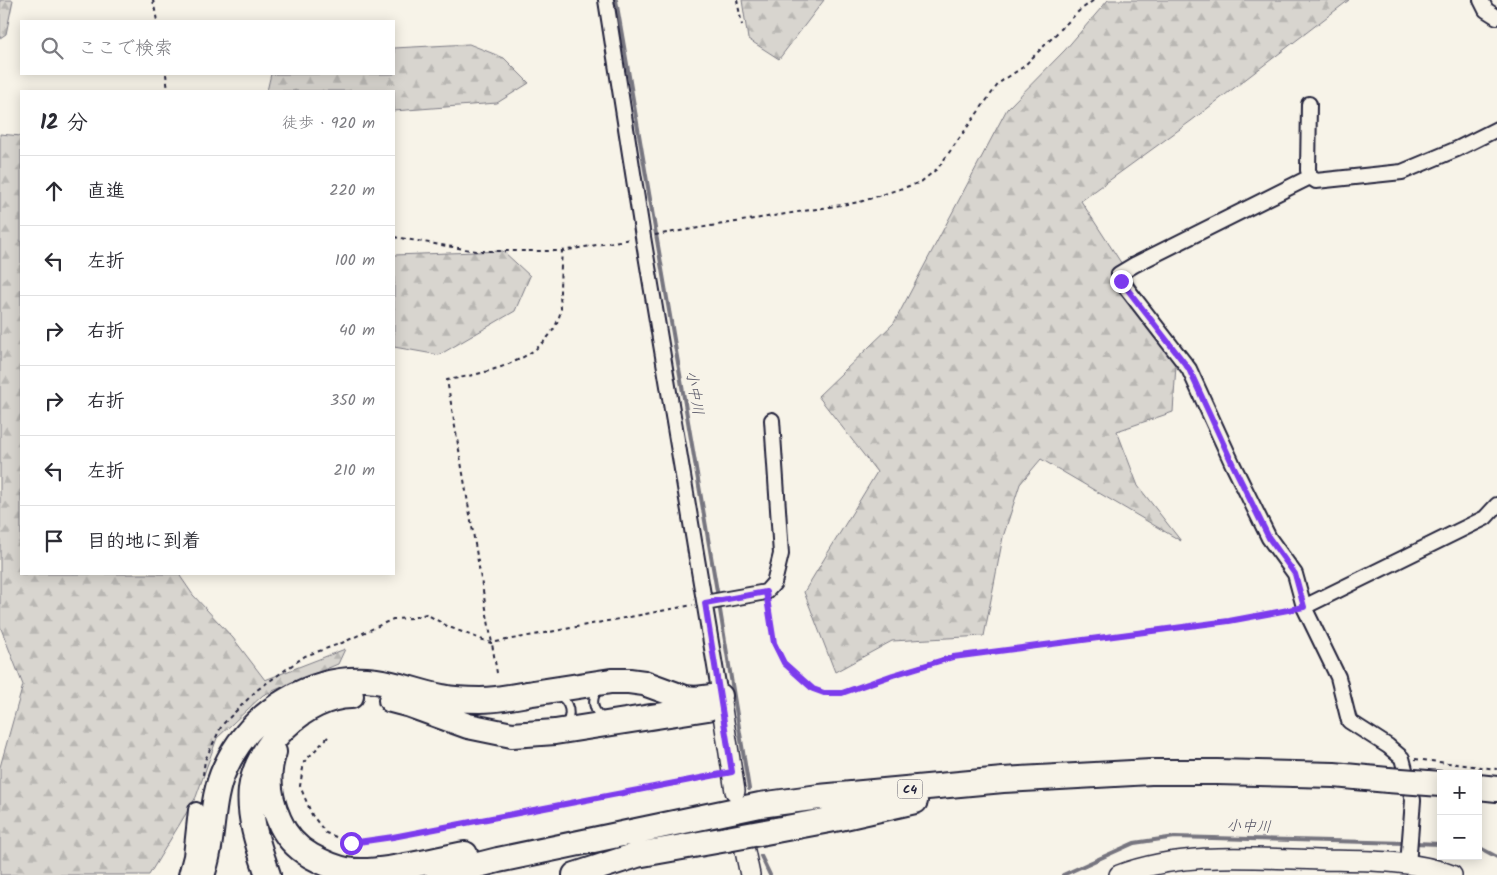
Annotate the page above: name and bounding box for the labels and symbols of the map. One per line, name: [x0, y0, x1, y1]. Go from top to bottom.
route end: [1110, 270, 1133, 293]
water label: 小中川: [678, 369, 710, 417]
road number: C4: [898, 780, 922, 799]
water label: 小中川: [1226, 814, 1272, 840]
route start: [340, 832, 363, 855]

